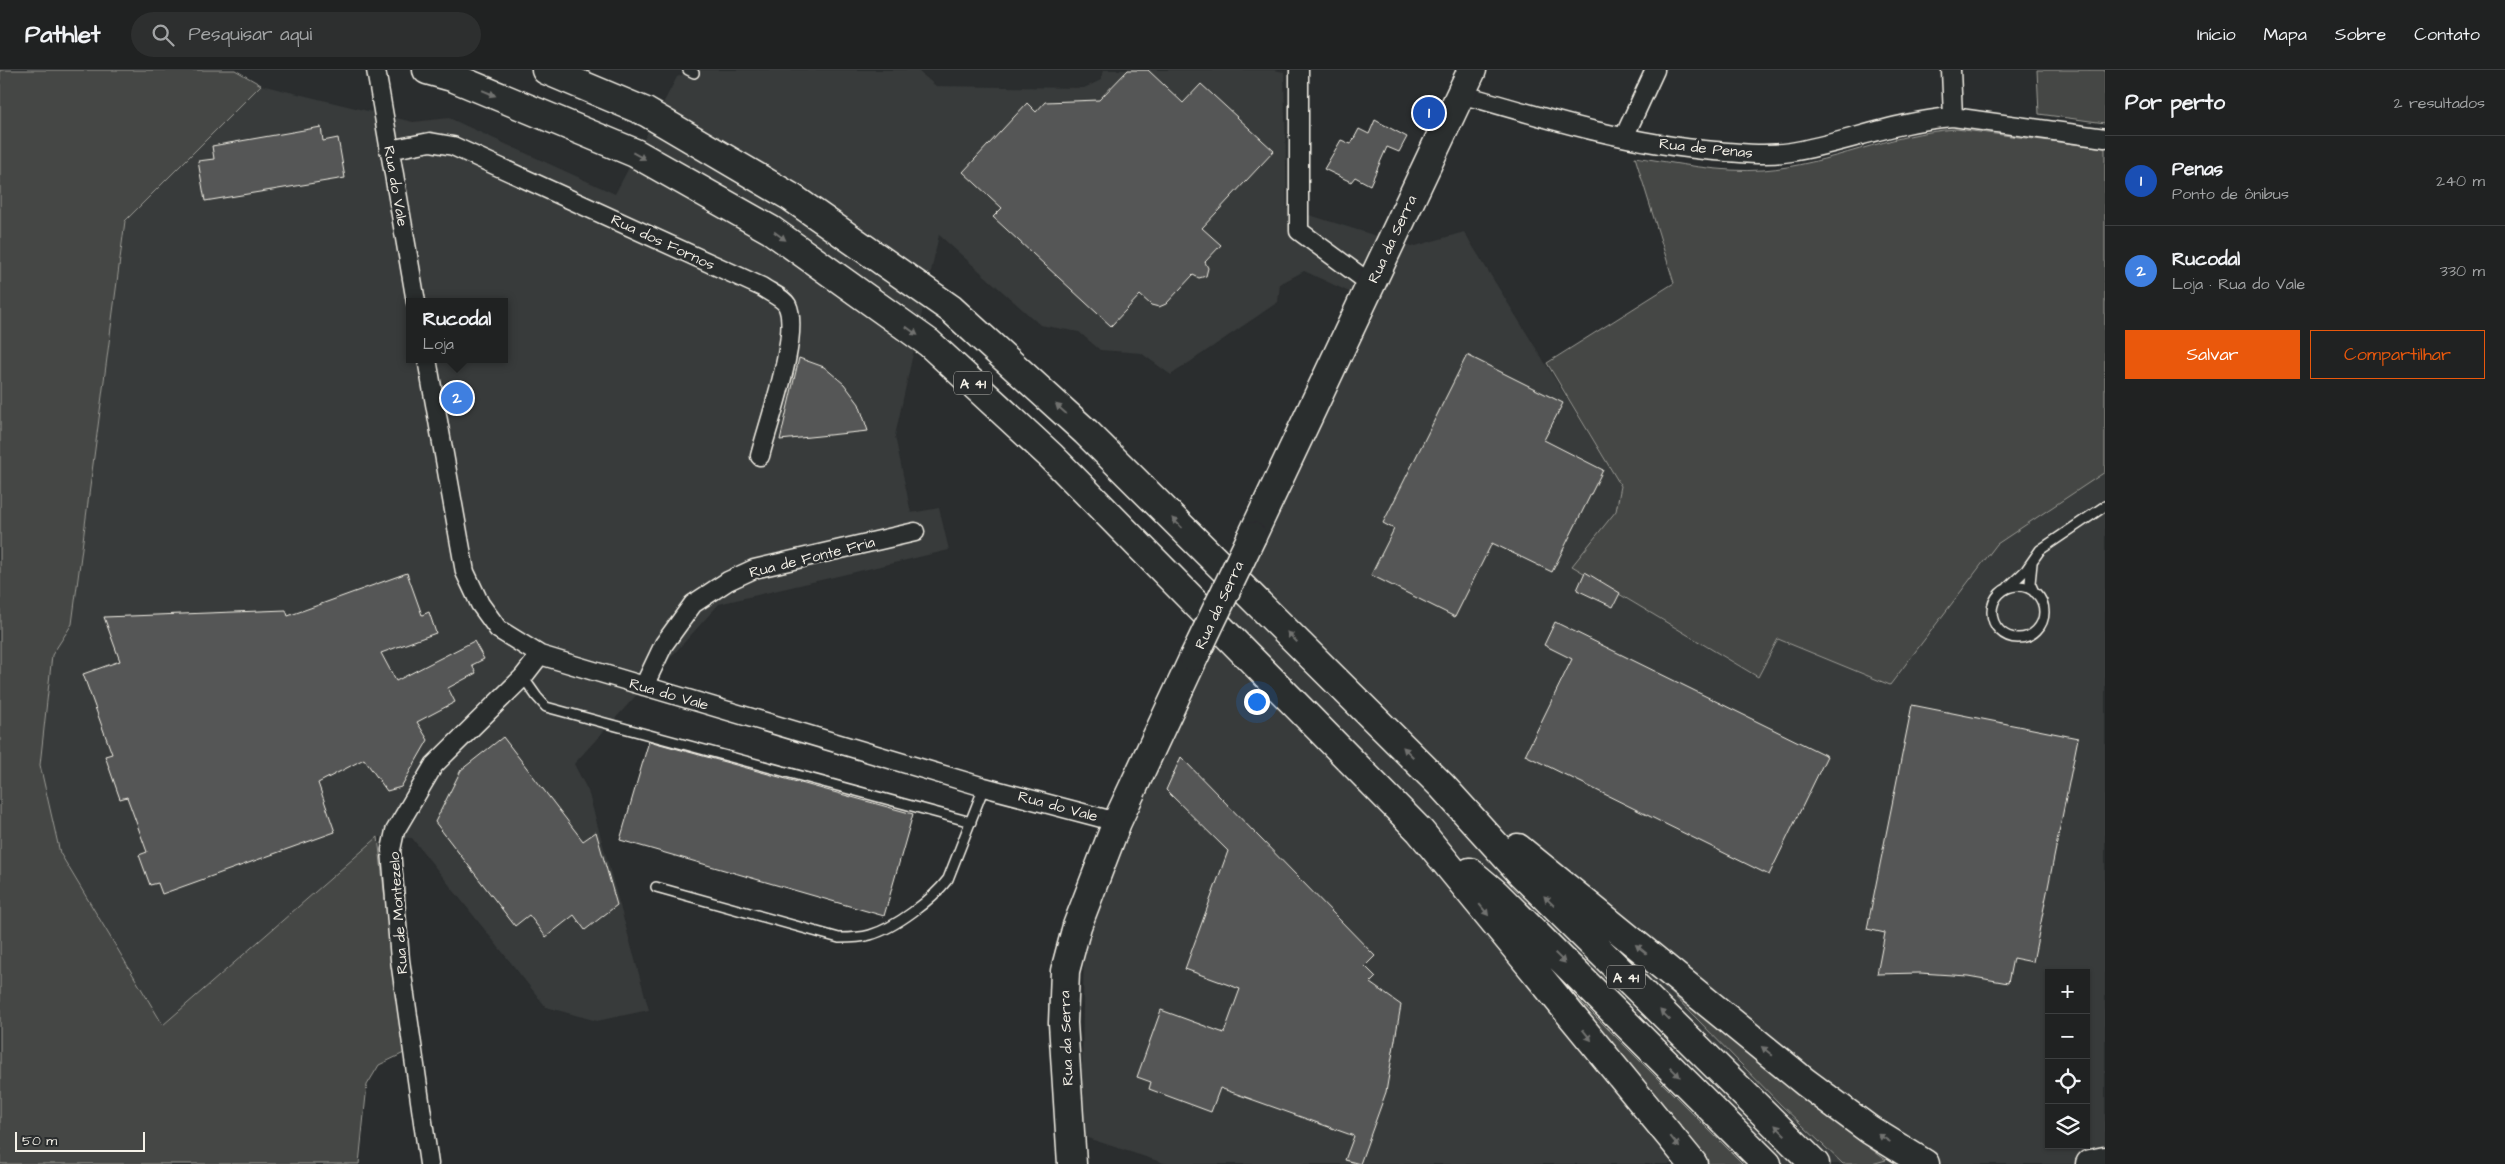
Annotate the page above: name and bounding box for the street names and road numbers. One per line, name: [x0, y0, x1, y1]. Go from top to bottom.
street label: Rua de Penas: [1658, 133, 1754, 164]
street label: Rua do Vale: [378, 144, 413, 228]
street label: Rua da Serra: [1363, 191, 1422, 287]
street label: Rua dos Fornos: [608, 209, 718, 276]
road number: A 41: [954, 372, 992, 394]
street label: Rua de Fonte Fria: [747, 532, 878, 583]
street label: Rua da Serra: [1190, 557, 1249, 653]
street label: Rua do Vale: [627, 673, 711, 716]
street label: Rua do Vale: [1016, 786, 1100, 827]
street label: Rua de Montezelo: [384, 851, 413, 975]
road number: A 41: [1607, 966, 1645, 989]
street label: Rua da Serra: [1054, 990, 1079, 1086]

